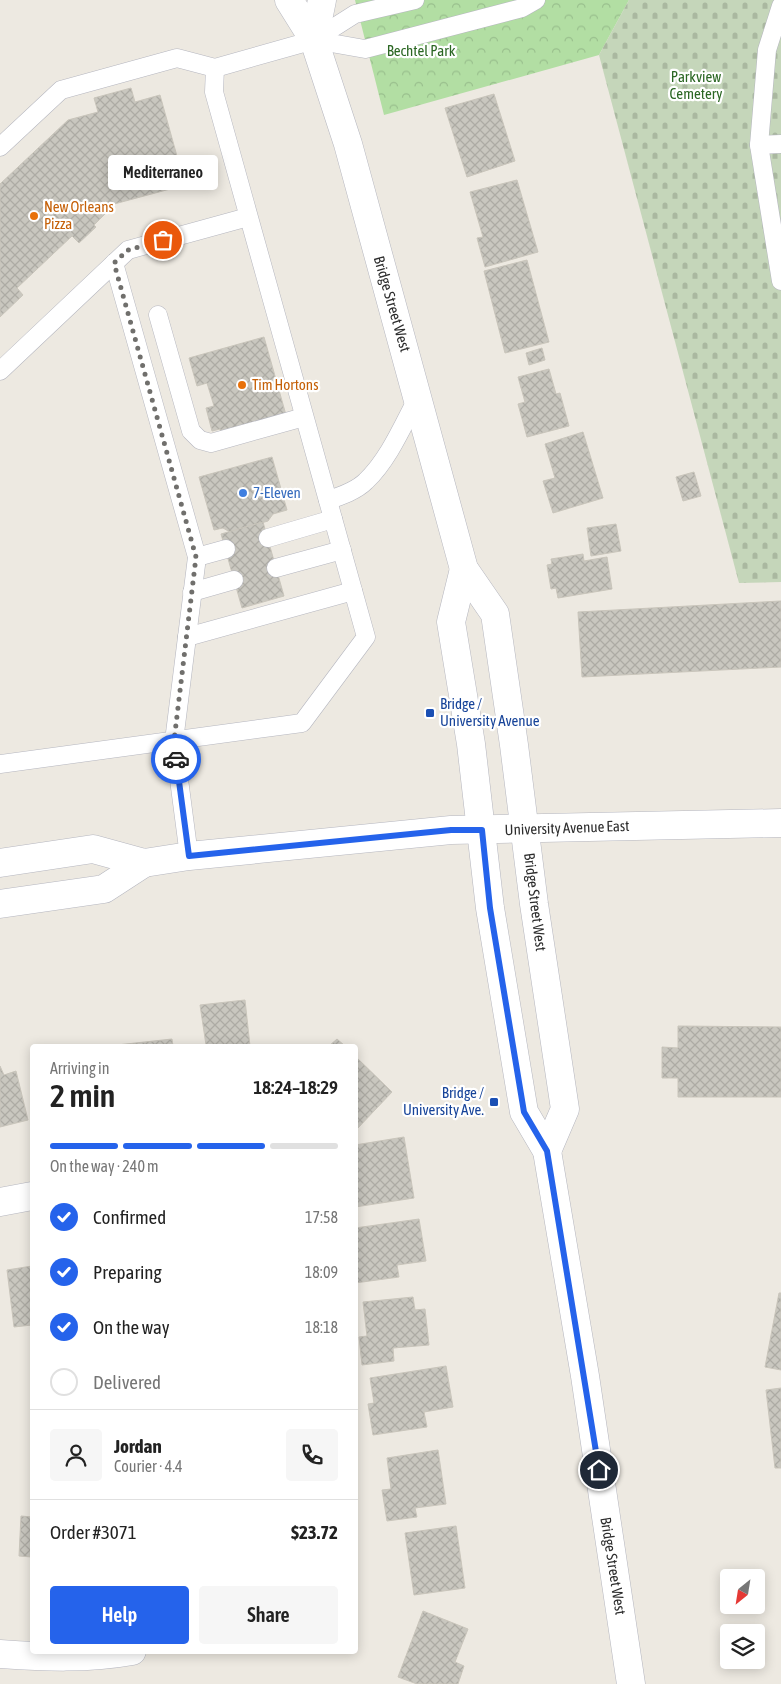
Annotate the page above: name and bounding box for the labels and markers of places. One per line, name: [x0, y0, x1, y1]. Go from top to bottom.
callout: Mediterraneo: [108, 155, 218, 190]
place label: New Orleans Pizza: [44, 198, 114, 232]
marker: New Orleans Pizza: [28, 210, 40, 222]
pin: [142, 219, 184, 261]
place label: Tim Hortons: [252, 376, 318, 393]
marker: Tim Hortons: [236, 379, 248, 391]
place label: 7-Eleven: [253, 484, 301, 501]
marker: 7-Eleven: [237, 487, 249, 499]
place label: Bridge / University Avenue: [440, 695, 540, 729]
marker: Bridge / University Avenue: [424, 707, 436, 719]
place label: Bridge / University Ave.: [403, 1084, 484, 1118]
marker: Bridge / University Ave.: [488, 1096, 500, 1108]
pin: [578, 1449, 620, 1491]

